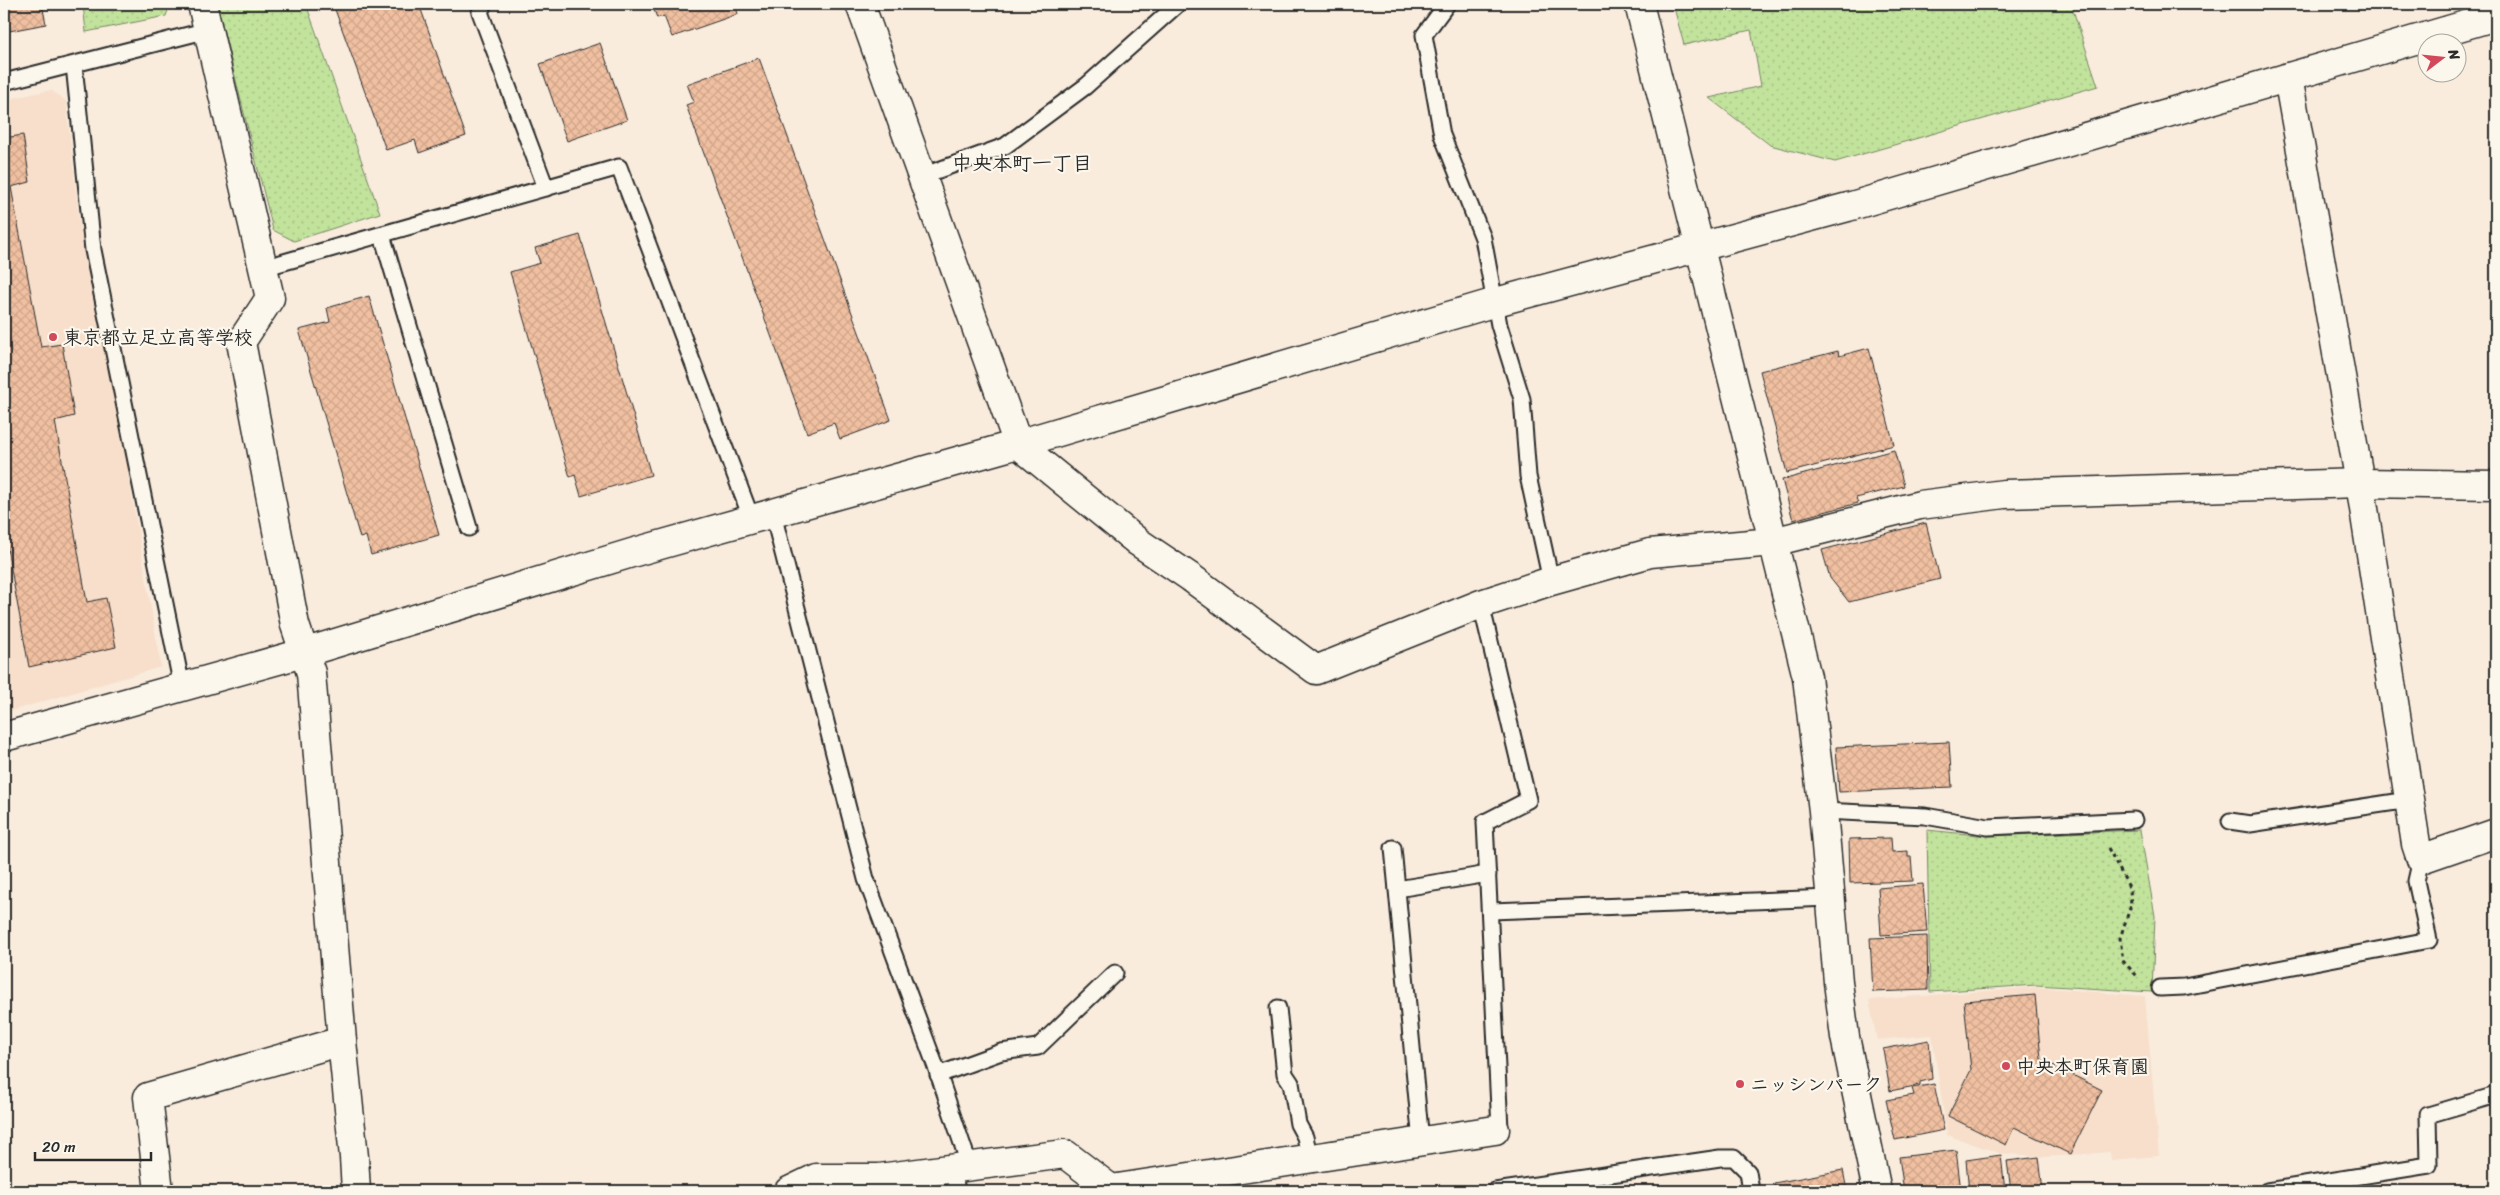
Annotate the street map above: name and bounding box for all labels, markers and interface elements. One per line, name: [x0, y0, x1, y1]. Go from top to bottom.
north arrow: [2418, 32, 2468, 82]
text: N: [2440, 45, 2467, 63]
district label: 中央本町一丁目: [952, 146, 1092, 181]
place label: 東京都立足立高等学校: [63, 321, 253, 354]
marker: 東京都立足立高等学校: [47, 331, 59, 343]
place label: 中央本町保育園: [2016, 1050, 2149, 1083]
marker: 中央本町保育園: [2000, 1060, 2012, 1072]
place label: ニッシンパーク: [1750, 1068, 1882, 1101]
marker: ニッシンパーク: [1734, 1078, 1746, 1090]
scale bar: [35, 1130, 151, 1162]
text: 20 m: [42, 1134, 76, 1160]

